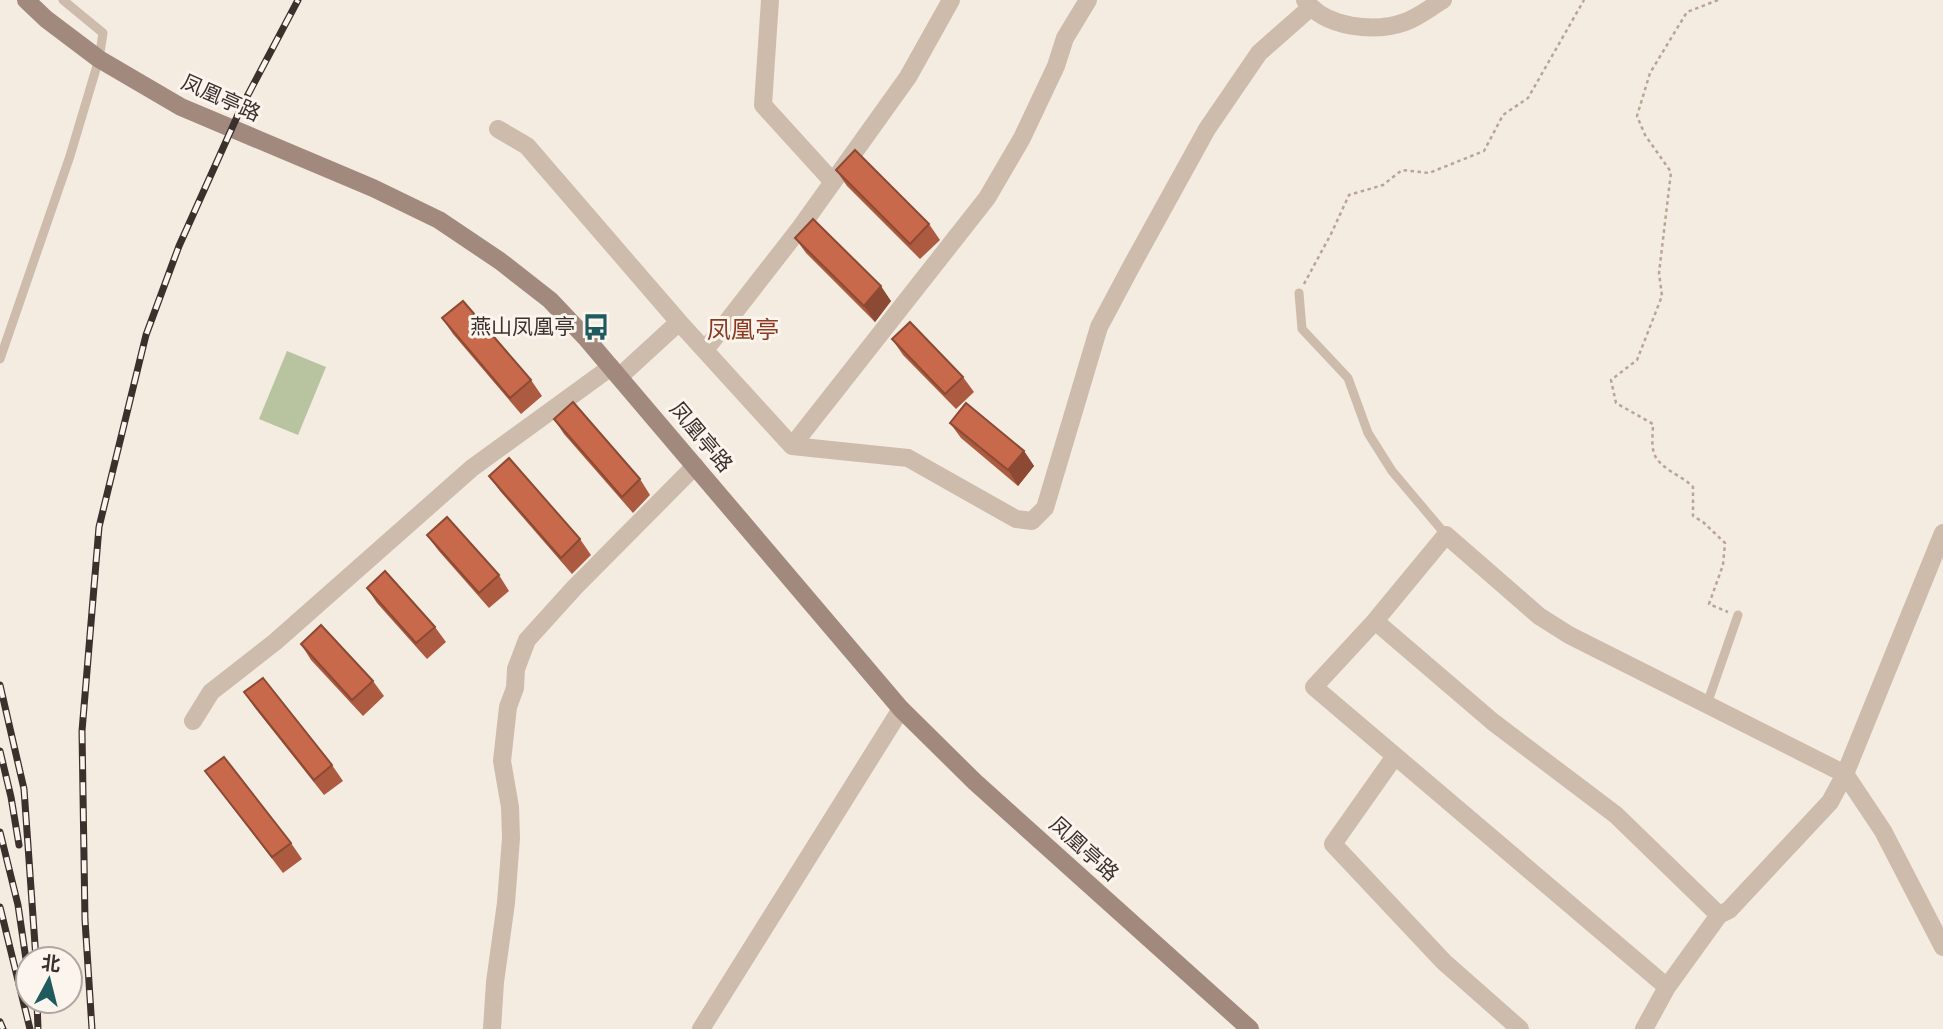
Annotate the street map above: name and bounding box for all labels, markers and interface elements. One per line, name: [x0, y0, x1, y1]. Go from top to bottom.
street label: 凤凰亭路: [178, 68, 265, 126]
bus stop icon: 燕山凤凰亭: [581, 312, 611, 342]
place label: 燕山凤凰亭: [470, 313, 575, 339]
district label: 凤凰亭: [707, 314, 779, 343]
street label: 凤凰亭路: [665, 396, 739, 477]
street label: 凤凰亭路: [1045, 810, 1125, 886]
north arrow: [14, 945, 84, 1015]
text: 北: [40, 950, 62, 975]

